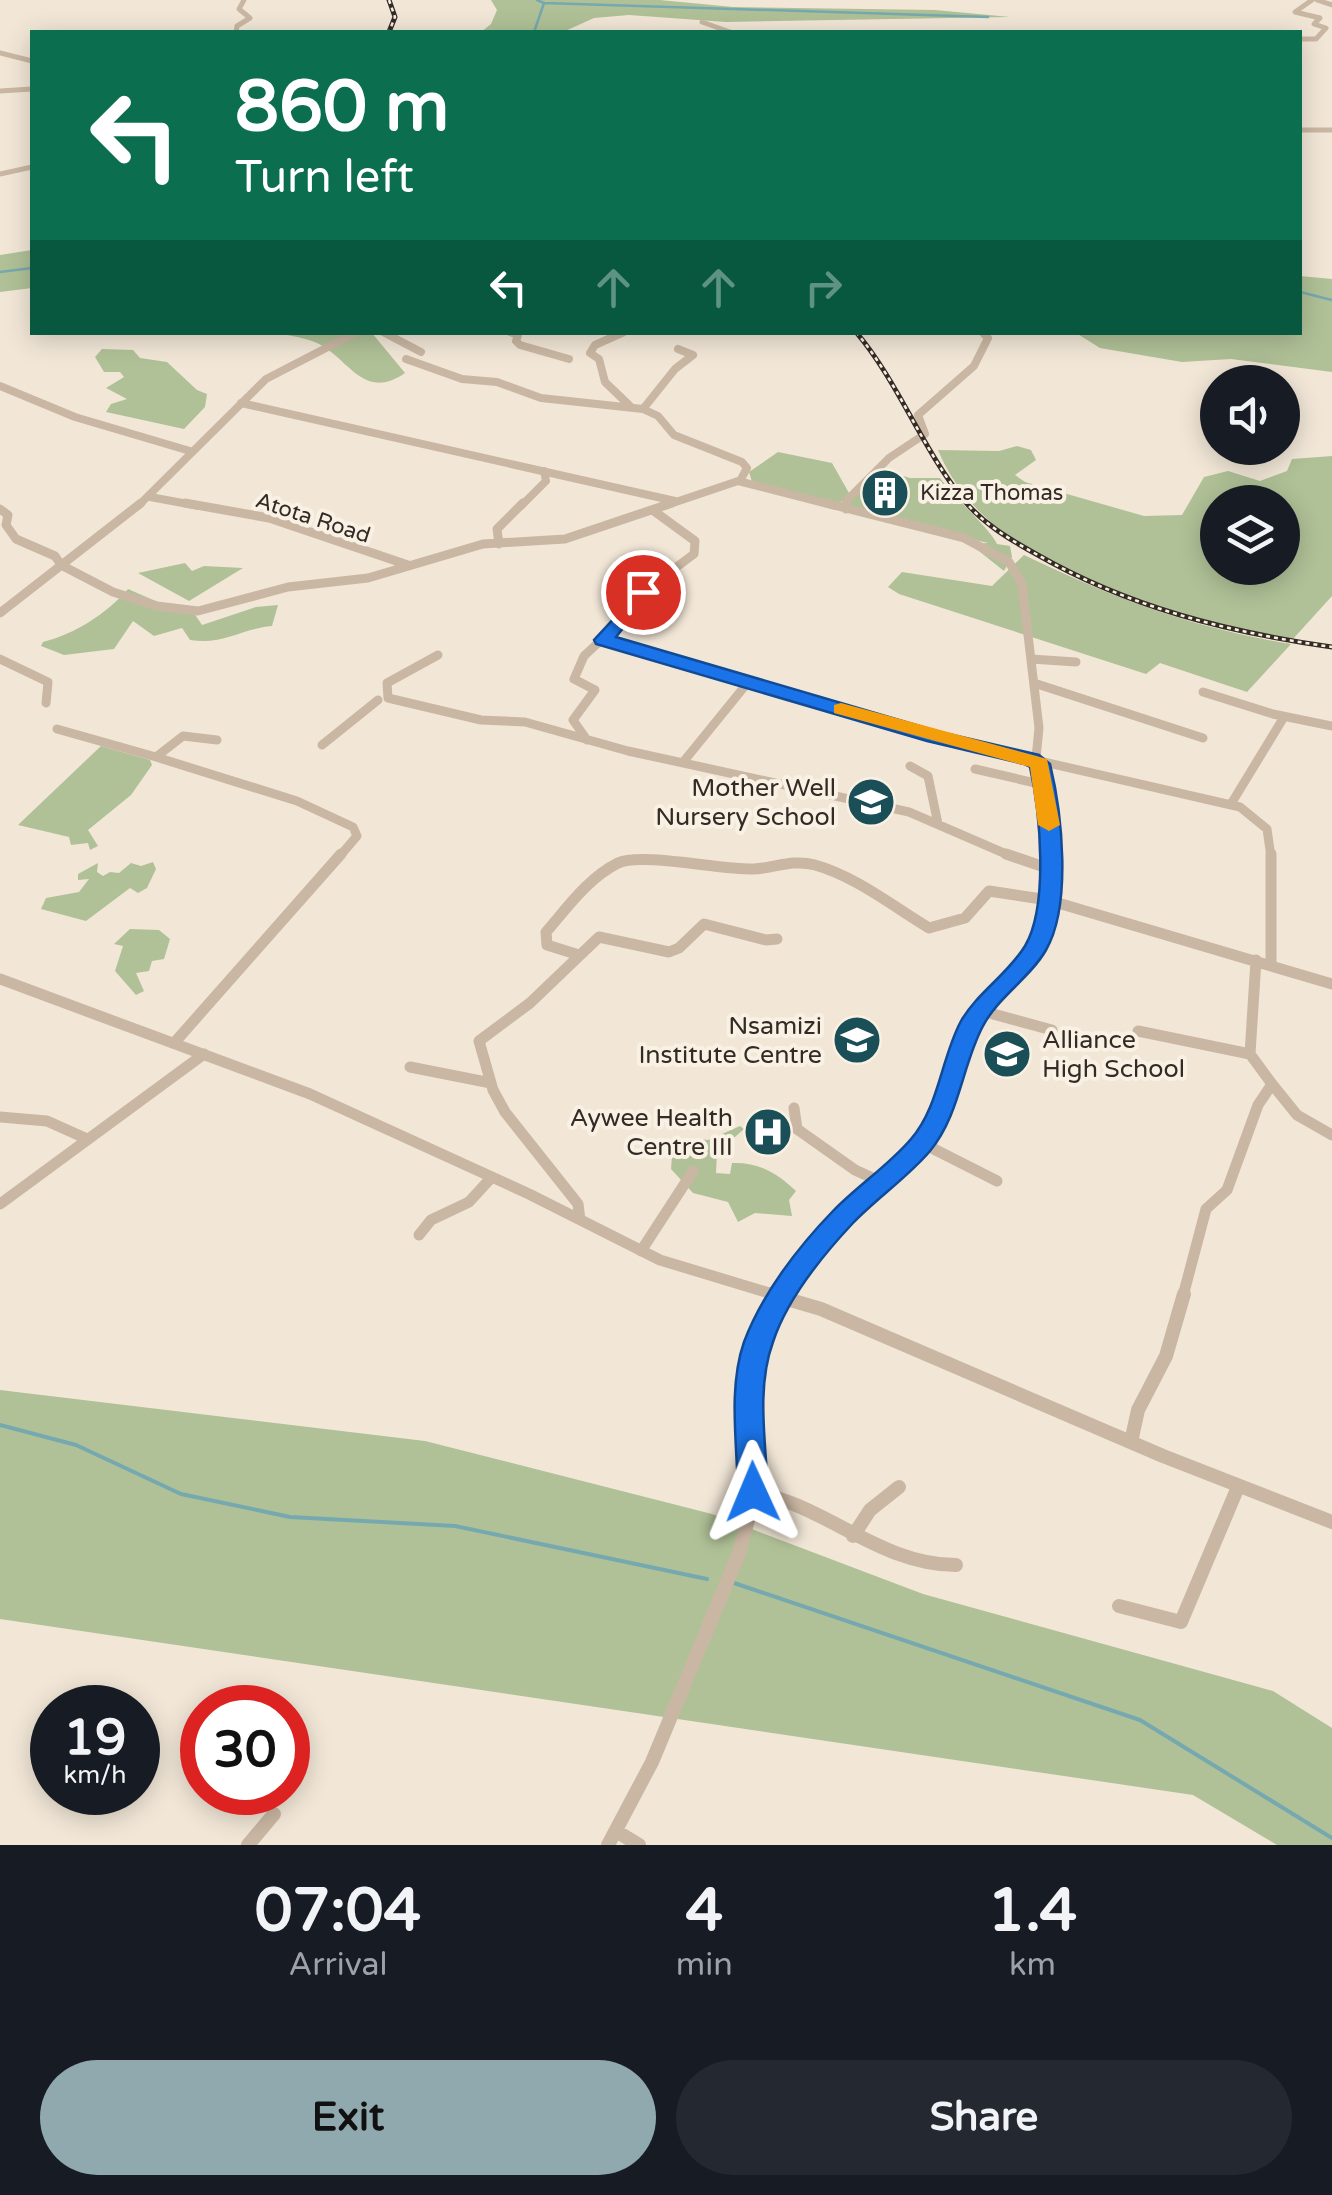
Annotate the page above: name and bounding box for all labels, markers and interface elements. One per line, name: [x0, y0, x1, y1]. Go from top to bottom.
text: 860 m: [235, 66, 449, 150]
icon: left: [70, 70, 200, 200]
text: Turn left: [235, 151, 414, 205]
icon: left: [481, 260, 536, 315]
icon: ahead: [586, 260, 641, 315]
icon: ahead: [691, 260, 746, 315]
icon: right: [796, 260, 851, 315]
map controls: [1200, 365, 1300, 585]
button: sound: [1200, 365, 1300, 465]
building icon: Kizza Thomas: [859, 467, 911, 519]
place label: Kizza Thomas: [920, 480, 1063, 506]
button: layers: [1200, 485, 1300, 585]
street label: Atota Road: [252, 487, 374, 549]
pin: [601, 550, 686, 635]
icon: arrive: [616, 565, 671, 620]
place label: Mother Well Nursery School: [655, 773, 836, 832]
school or university icon: Mother Well Nursery School: [845, 776, 897, 828]
place label: Nsamizi Institute Centre: [638, 1011, 822, 1070]
school or university icon: Nsamizi Institute Centre: [831, 1014, 883, 1066]
place label: Alliance High School: [1042, 1025, 1185, 1084]
school or university icon: Alliance High School: [981, 1028, 1033, 1080]
place label: Aywee Health Centre III: [570, 1103, 733, 1162]
hospital icon: Aywee Health Centre III: [742, 1106, 794, 1158]
position arrow: [701, 1440, 805, 1544]
speed limit sign: 30: [180, 1685, 310, 1815]
text: 19: [64, 1708, 126, 1768]
text: km/h: [64, 1760, 126, 1790]
text: 07:04: [255, 1875, 421, 1947]
text: 4: [685, 1875, 723, 1947]
text: 1.4: [987, 1875, 1077, 1947]
text: Arrival: [288, 1946, 387, 1984]
text: min: [676, 1946, 733, 1984]
text: km: [1009, 1946, 1056, 1984]
button: Exit: [40, 2060, 656, 2175]
button: Share: [676, 2060, 1292, 2175]

